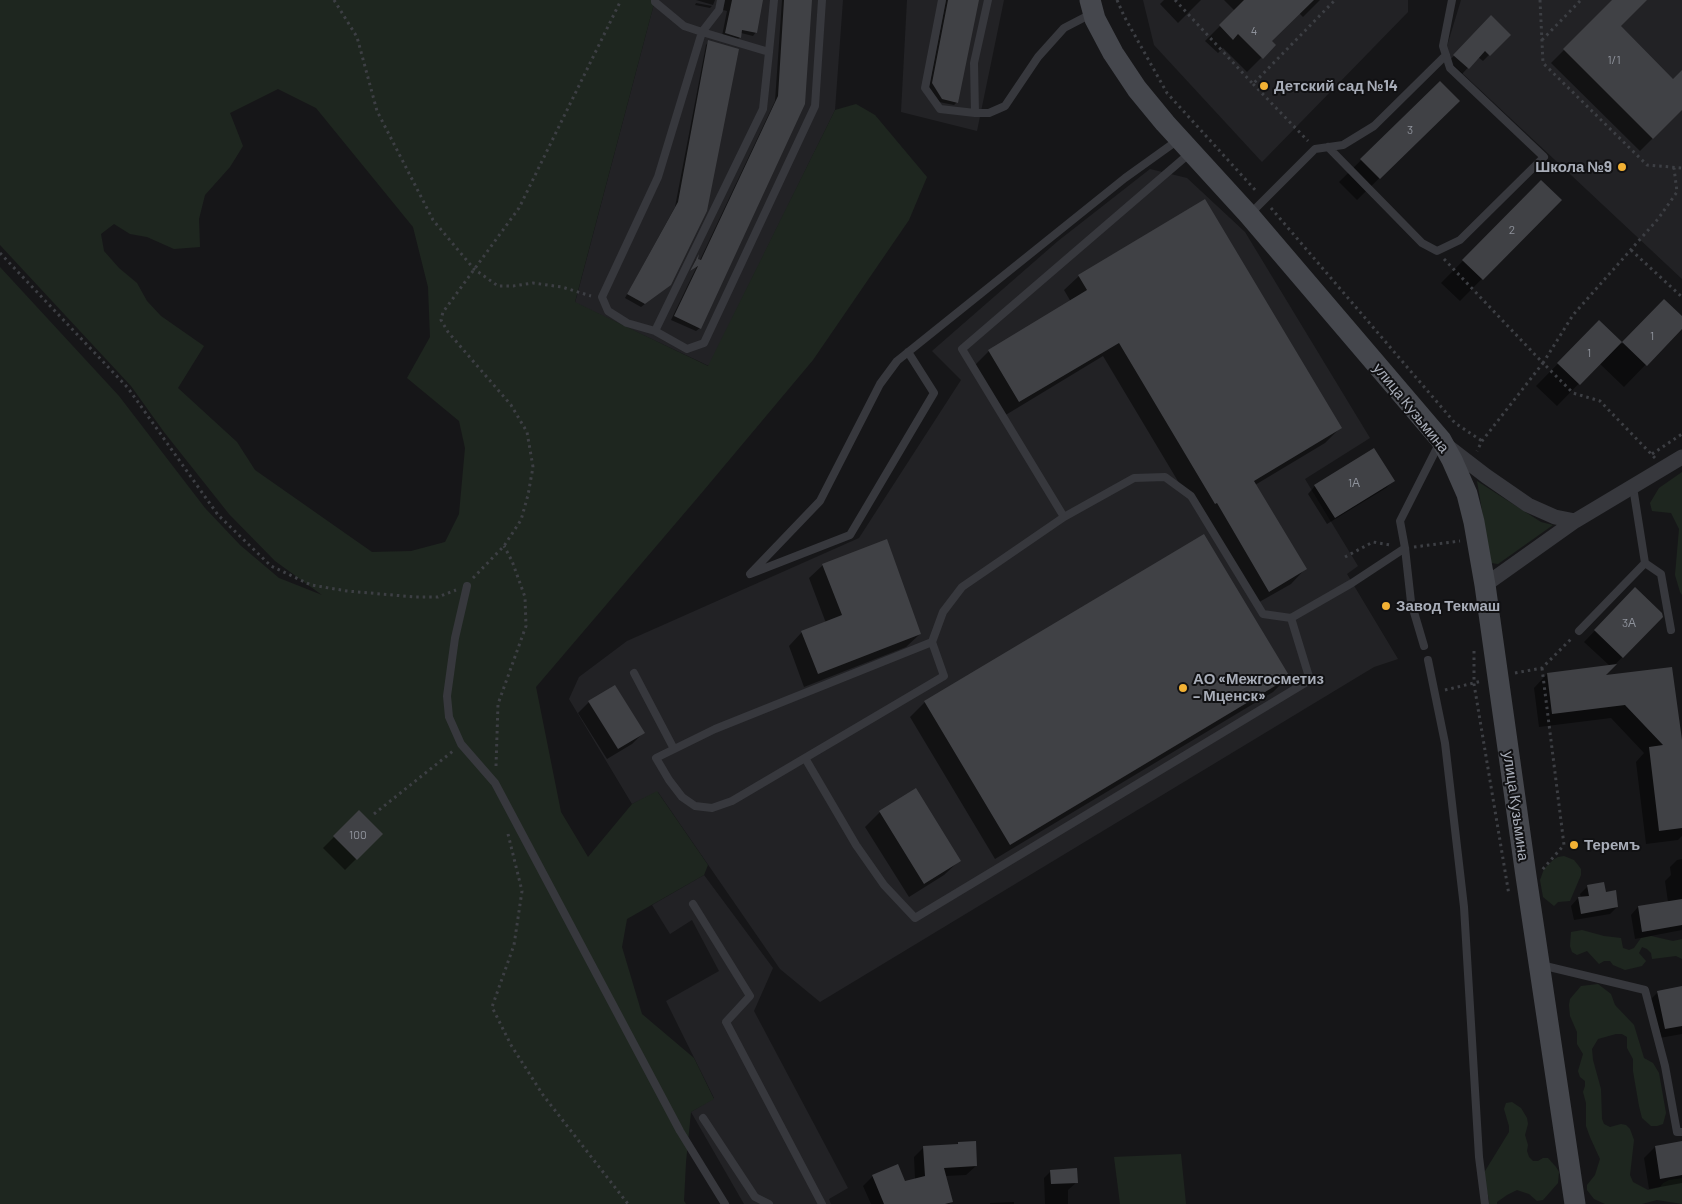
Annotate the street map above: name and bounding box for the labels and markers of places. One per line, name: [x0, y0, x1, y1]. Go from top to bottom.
place label: Детский сад №14: [1274, 77, 1398, 95]
marker: Детский сад №14: [1258, 80, 1270, 92]
place label: Школа №9: [1535, 158, 1612, 176]
marker: Школа №9: [1616, 161, 1628, 173]
place label: Завод Текмаш: [1396, 597, 1500, 615]
marker: Завод Текмаш: [1380, 600, 1392, 612]
place label: АО «Межгосметиз – Мценск»: [1193, 670, 1324, 705]
marker: АО «Межгосметиз – Мценск»: [1177, 682, 1189, 694]
place label: Теремъ: [1584, 836, 1640, 854]
marker: Теремъ: [1568, 839, 1580, 851]

